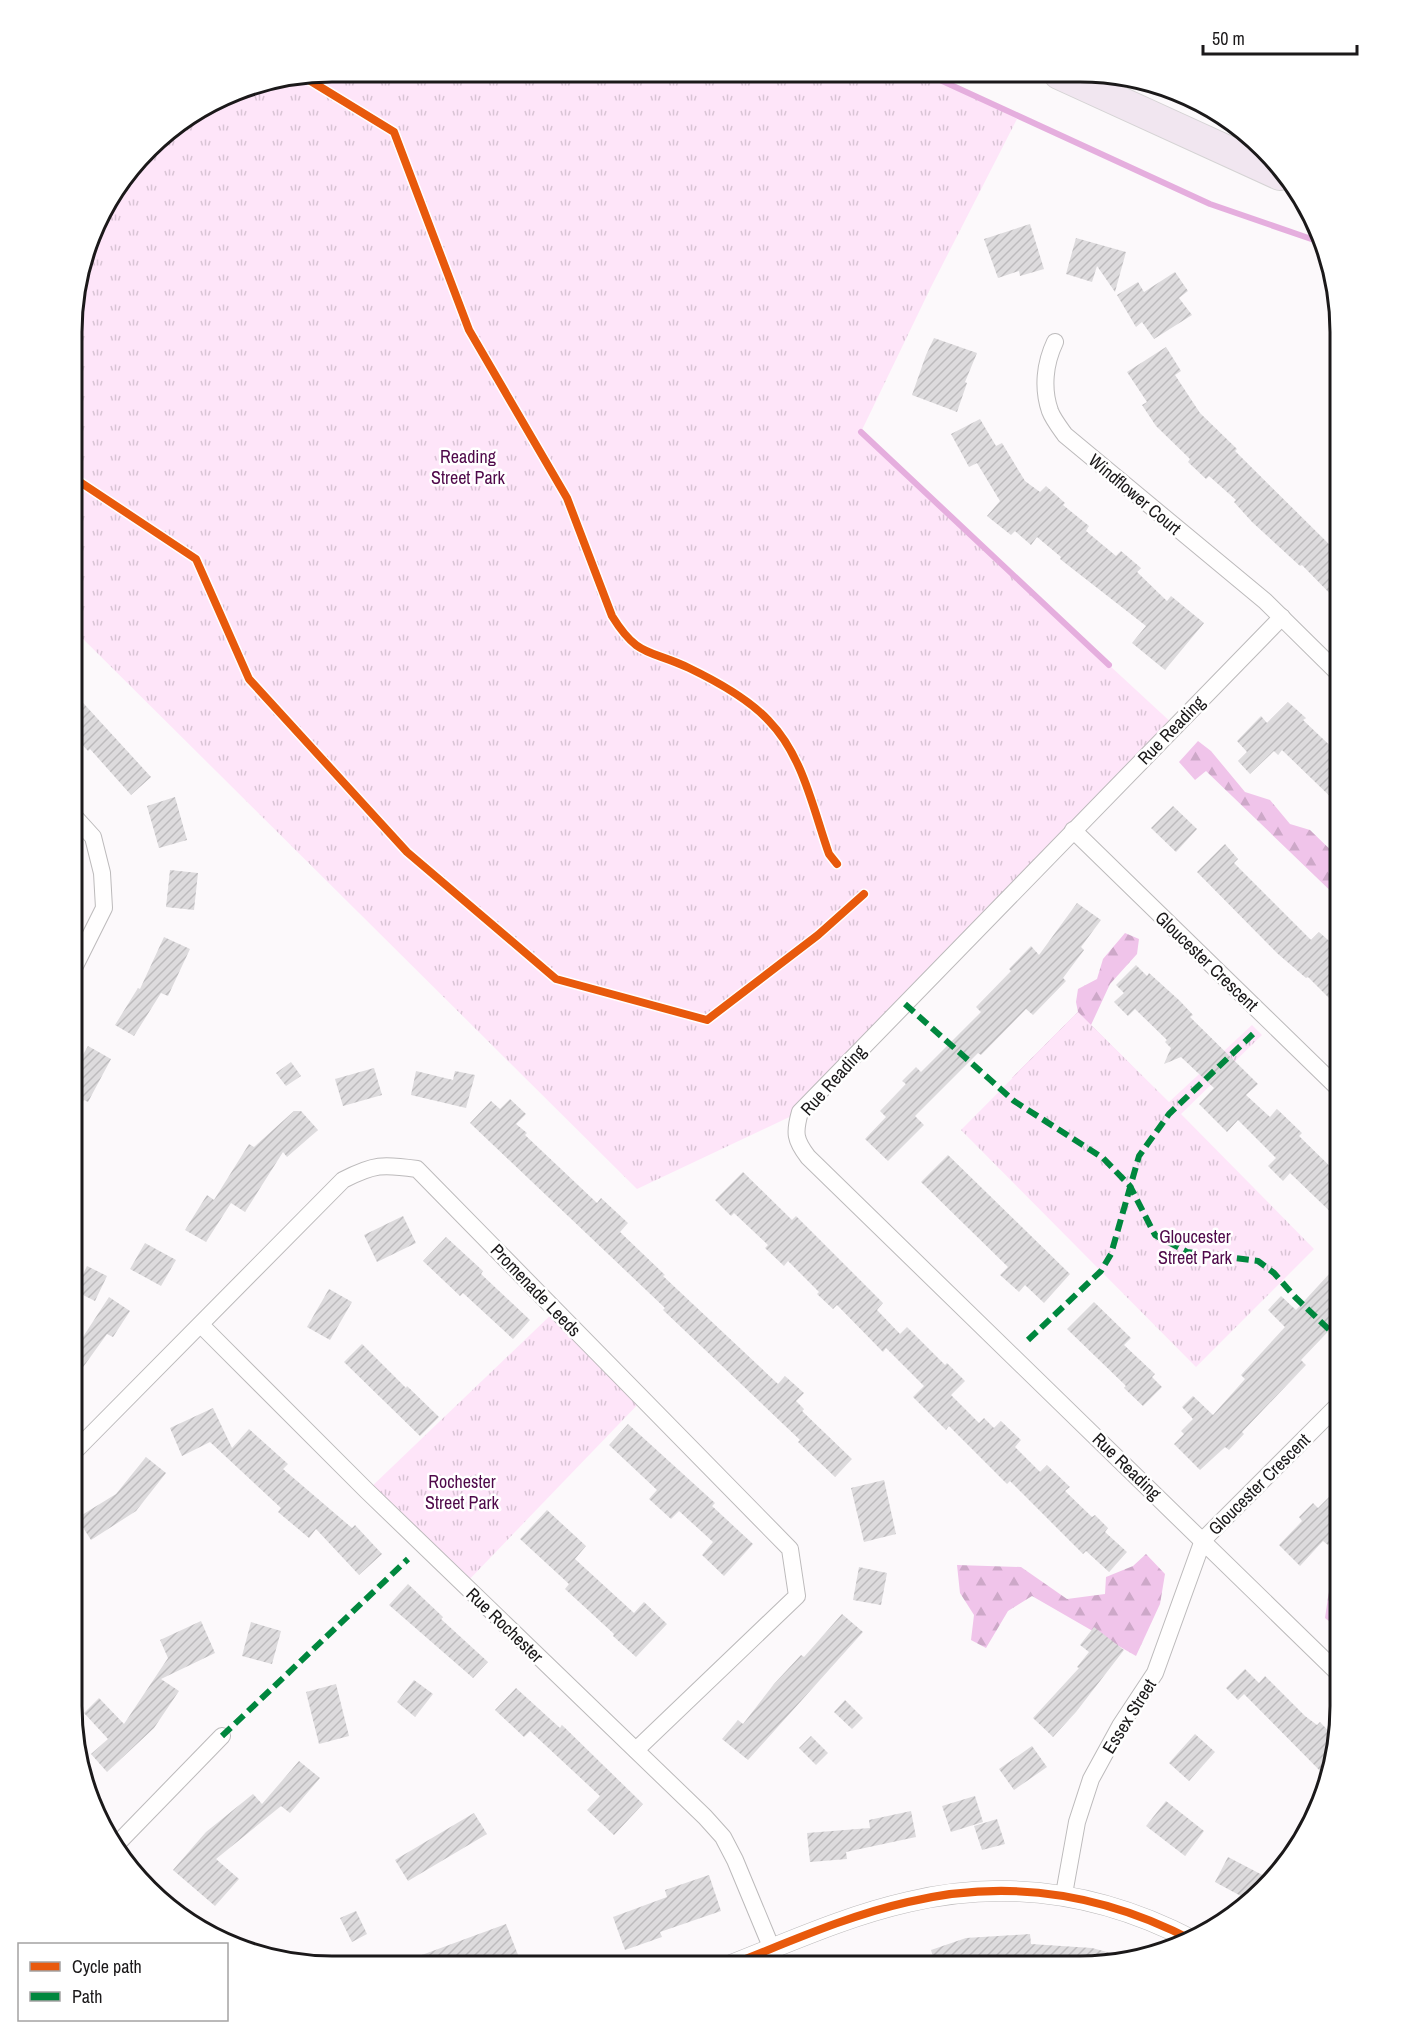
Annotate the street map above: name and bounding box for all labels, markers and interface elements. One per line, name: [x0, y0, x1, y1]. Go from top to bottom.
scale bar: [1203, 18, 1358, 56]
text: 50 m: [1212, 26, 1245, 51]
park label: Reading Street Park: [431, 444, 506, 490]
street label: Windflower Court: [1083, 448, 1187, 540]
street label: Rue Reading: [1132, 689, 1211, 770]
street label: Gloucester Crescent: [1150, 905, 1264, 1017]
street label: Rue Reading: [795, 1039, 872, 1121]
park label: Gloucester Street Park: [1158, 1224, 1233, 1270]
street label: Promenade Leeds: [485, 1238, 587, 1342]
street label: Rue Reading: [1087, 1427, 1168, 1506]
street label: Gloucester Crescent: [1203, 1428, 1315, 1540]
park label: Rochester Street Park: [425, 1469, 500, 1515]
street label: Rue Rochester: [461, 1582, 549, 1668]
street label: Essex Street: [1096, 1674, 1162, 1758]
legend: [18, 1943, 228, 2021]
text: Cycle path: [72, 1954, 142, 1979]
text: Path: [72, 1984, 102, 2009]

